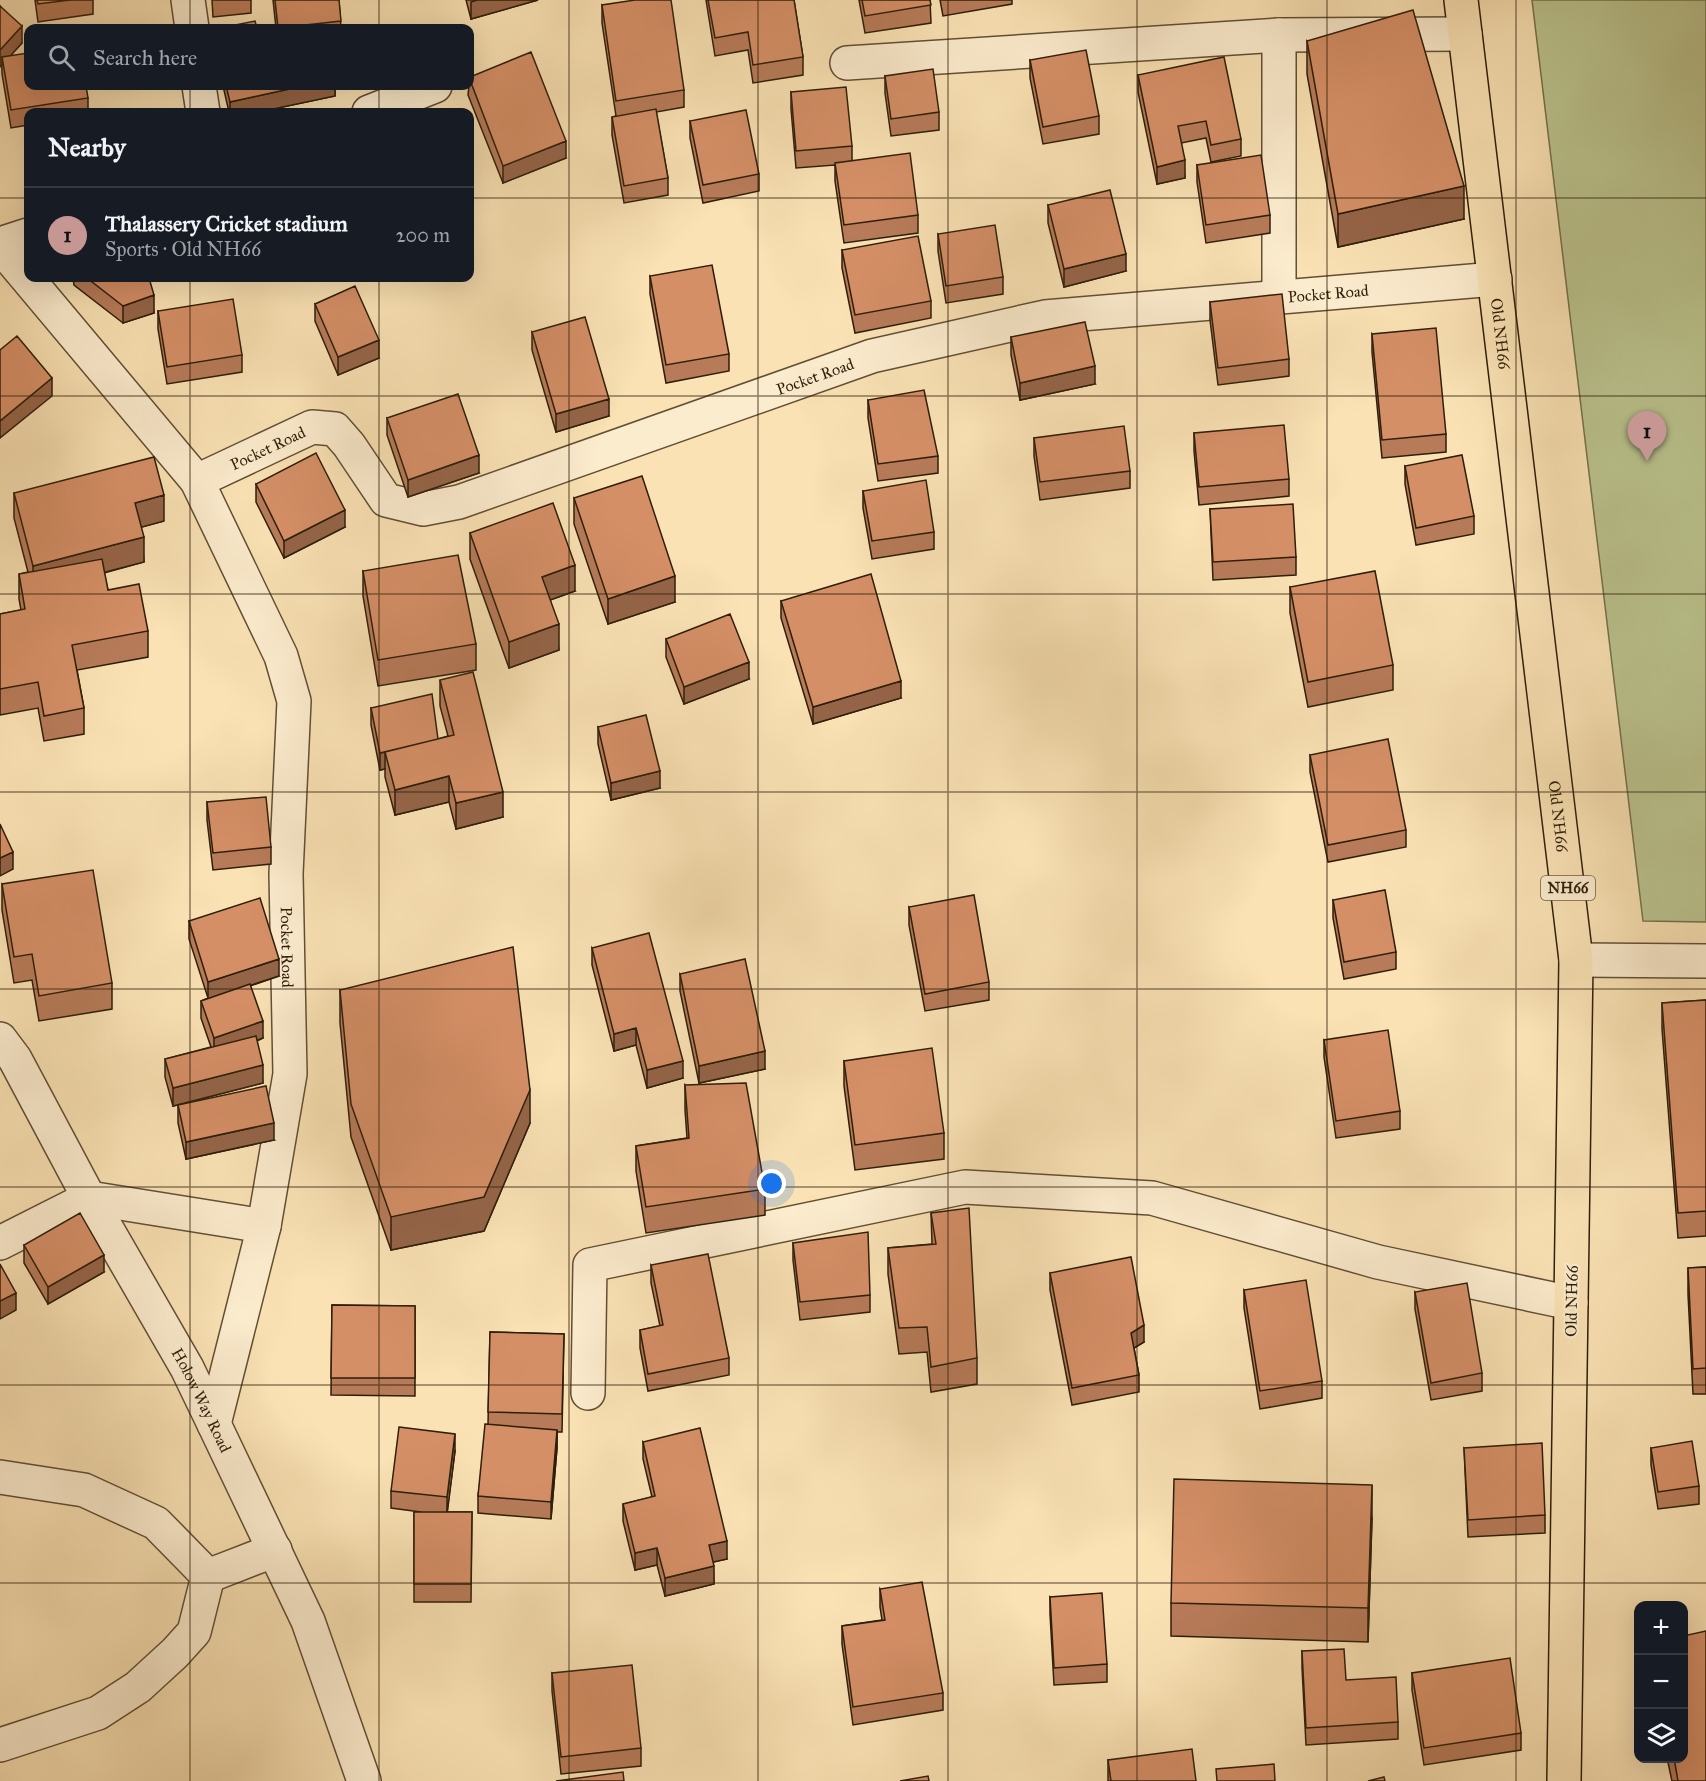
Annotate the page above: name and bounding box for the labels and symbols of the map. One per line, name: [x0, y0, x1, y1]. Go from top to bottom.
street label: Pocket Road: [1287, 281, 1369, 306]
street label: Old NH66: [1487, 297, 1514, 371]
street label: Pocket Road: [774, 354, 856, 399]
pin: 1: [1628, 412, 1666, 461]
street label: Pocket Road: [227, 422, 308, 474]
street label: Old NH66: [1545, 779, 1572, 854]
road number: NH66: [1541, 876, 1595, 900]
street label: Pocket Road: [277, 907, 297, 988]
your location: [757, 1169, 786, 1198]
street label: Old NH66: [1561, 1264, 1582, 1337]
street label: Holow Way Road: [167, 1345, 235, 1456]

